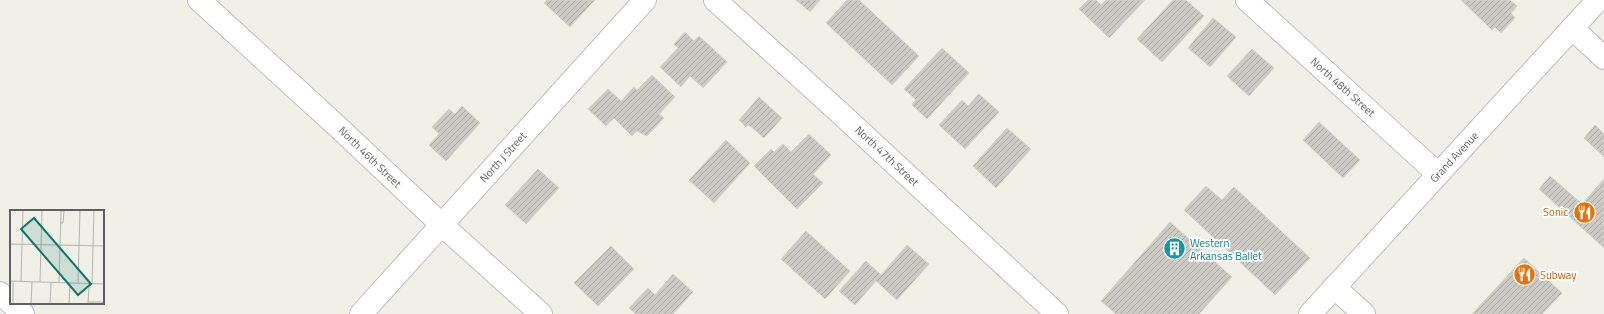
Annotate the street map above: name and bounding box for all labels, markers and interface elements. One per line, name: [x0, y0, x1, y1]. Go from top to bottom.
street label: North 48th Street: [1307, 54, 1379, 120]
street label: North 47th Street: [852, 122, 923, 190]
street label: North 46th Street: [335, 123, 405, 191]
street label: North J Street: [476, 128, 530, 186]
street label: Grand Avenue: [1426, 128, 1482, 186]
restaurant icon: Sonic: [1571, 199, 1597, 225]
place label: Sonic: [1543, 204, 1568, 220]
inset map: [10, 210, 104, 304]
place label: Western Arkansas Ballet: [1190, 235, 1262, 264]
building icon: Western Arkansas Ballet: [1161, 236, 1187, 262]
restaurant icon: Subway: [1512, 262, 1538, 288]
place label: Subway: [1540, 267, 1577, 283]

